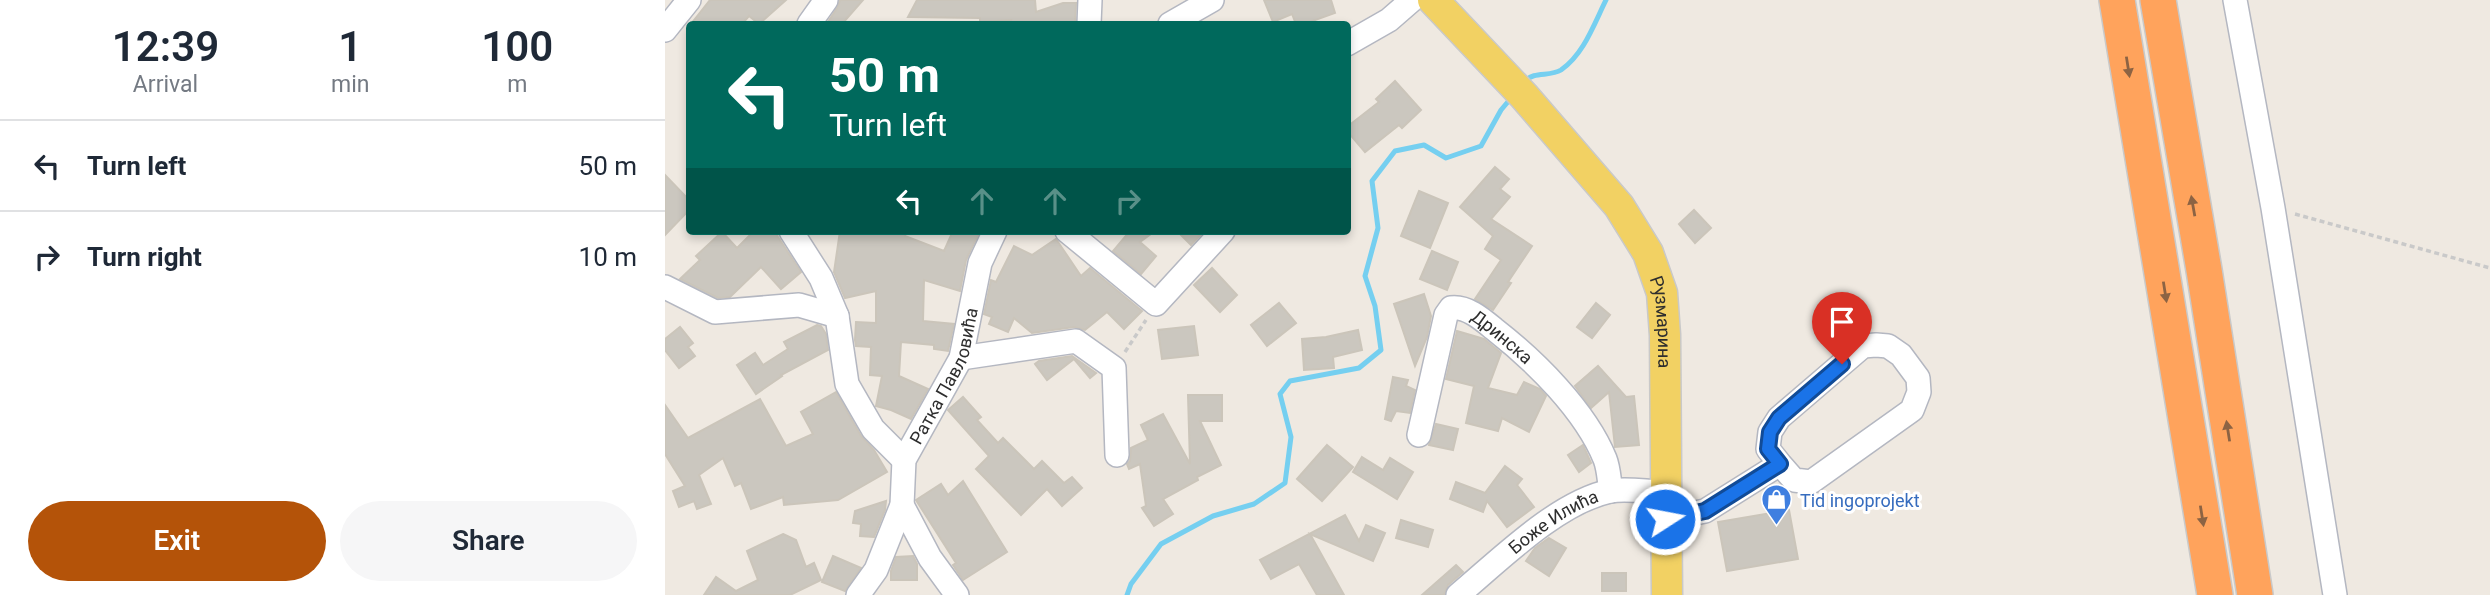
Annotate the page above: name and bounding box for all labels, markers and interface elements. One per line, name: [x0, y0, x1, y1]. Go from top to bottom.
text: 12:39: [112, 22, 219, 71]
text: 1: [338, 22, 362, 71]
text: 100: [481, 22, 553, 71]
text: 50 m: [829, 47, 940, 104]
icon: left: [714, 49, 805, 140]
one-way arrow: [2123, 56, 2134, 78]
text: Arrival: [133, 71, 198, 98]
text: min: [331, 71, 369, 98]
text: m: [507, 71, 527, 98]
text: Turn left: [829, 106, 947, 144]
icon: left: [28, 147, 66, 185]
text: Turn left: [87, 151, 186, 181]
text: 50 m: [579, 151, 637, 181]
icon: left: [890, 182, 928, 220]
icon: ahead: [963, 182, 1001, 220]
icon: ahead: [1036, 182, 1074, 220]
icon: right: [1109, 182, 1147, 220]
one-way arrow: [2187, 195, 2198, 217]
icon: right: [28, 238, 66, 276]
text: Turn right: [87, 242, 202, 272]
text: 10 m: [579, 242, 637, 272]
street label: Рузмарина: [1646, 273, 1676, 368]
one-way arrow: [2160, 281, 2171, 303]
pin: [1812, 292, 1872, 364]
icon: arrive: [1823, 303, 1861, 341]
street label: Дринска: [1468, 305, 1537, 368]
street label: Ратка Павловића: [905, 306, 981, 447]
one-way arrow: [2222, 420, 2233, 442]
position arrow: [1628, 482, 1702, 556]
shop icon: Tid ingoprojekt: [1760, 483, 1794, 527]
street label: Боже Илића: [1504, 485, 1601, 558]
place label: Tid ingoprojekt: [1800, 490, 1920, 511]
button: Exit: [28, 501, 326, 581]
button: Share: [340, 501, 637, 581]
one-way arrow: [2197, 505, 2208, 527]

